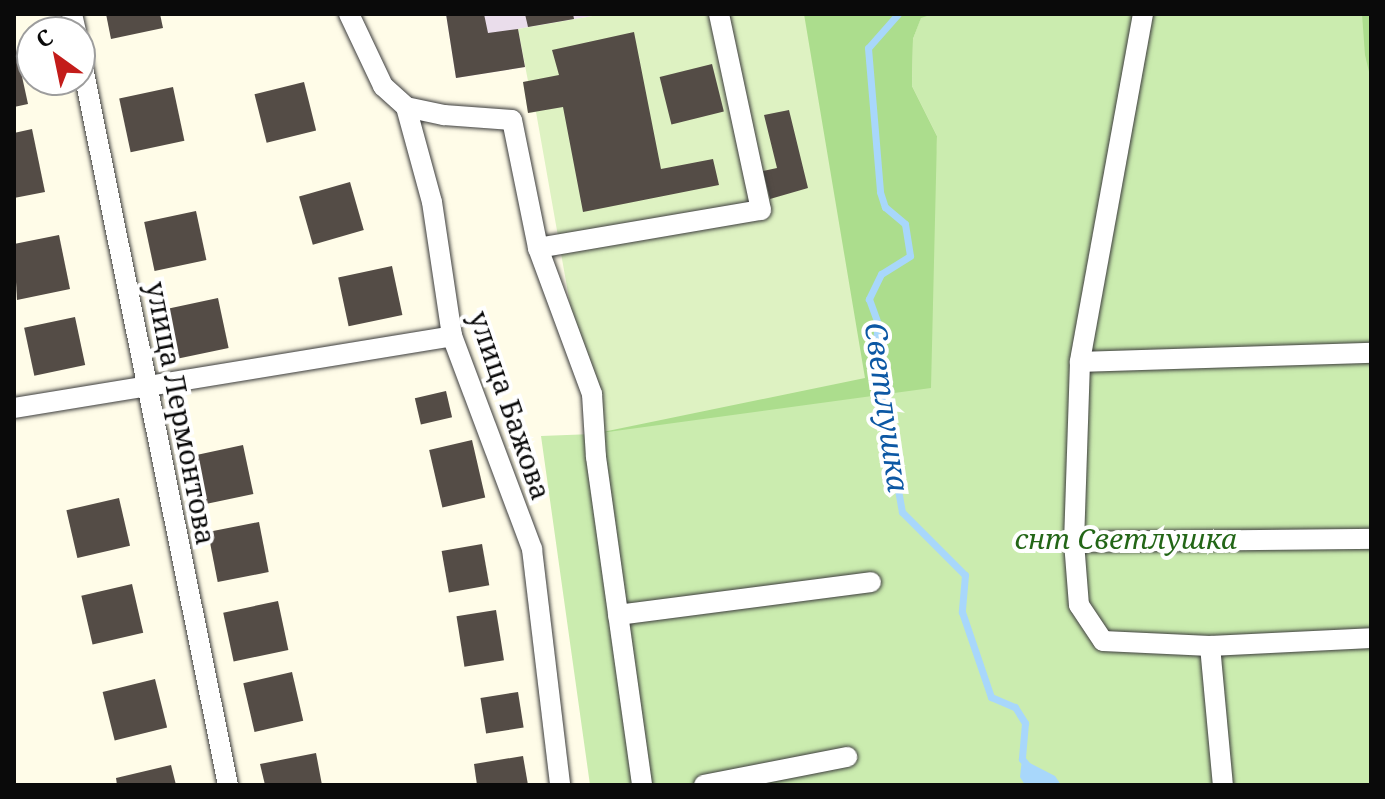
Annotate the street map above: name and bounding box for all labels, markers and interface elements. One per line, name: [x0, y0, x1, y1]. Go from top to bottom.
north arrow: [16, 16, 96, 96]
text: С: [30, 21, 58, 54]
street label: улица Лермонтова: [140, 278, 224, 548]
street label: улица Бажова: [463, 306, 559, 504]
water label: Светлушка: [857, 320, 917, 494]
park label: снт Светлушка: [1015, 521, 1237, 555]

